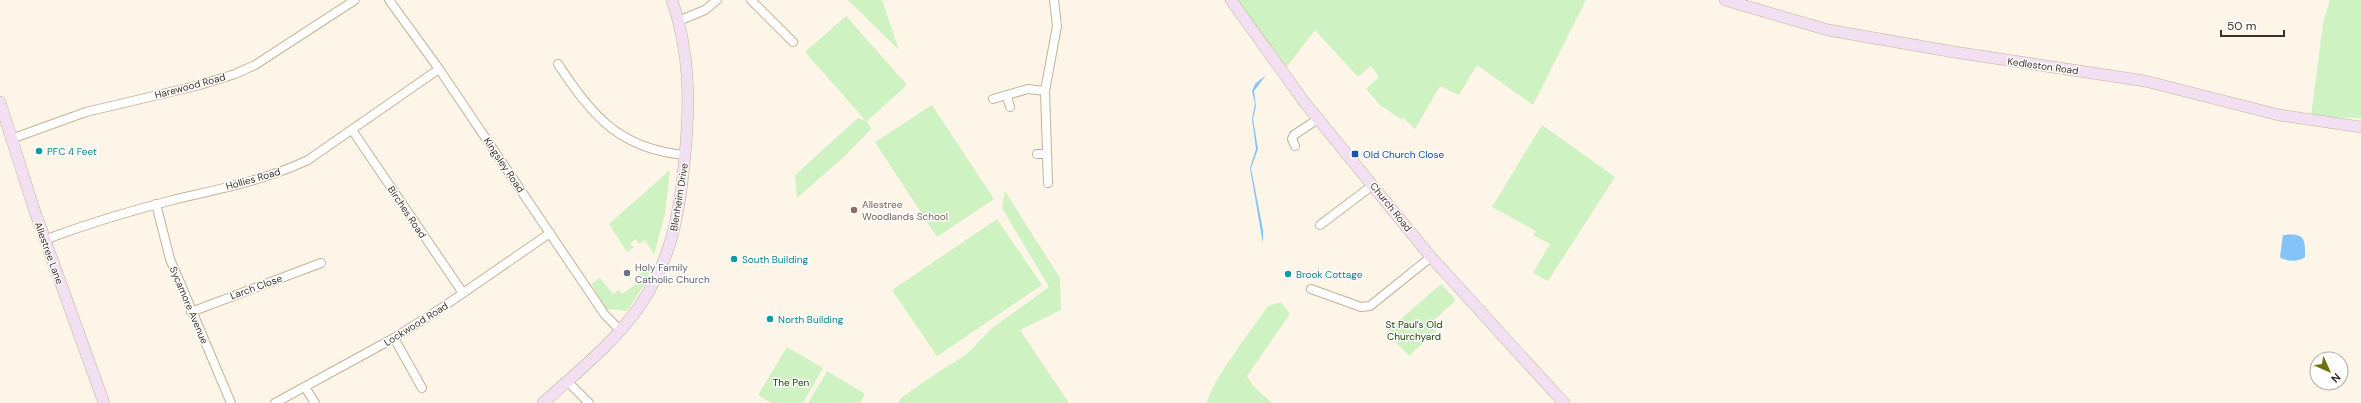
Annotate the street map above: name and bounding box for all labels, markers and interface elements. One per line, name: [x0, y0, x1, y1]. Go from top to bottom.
scale bar: [2221, 12, 2284, 38]
text: 50 m: [2227, 18, 2256, 34]
street label: Kedleston Road: [2007, 55, 2079, 77]
street label: Harewood Road: [153, 70, 227, 102]
street label: Kingsley Road: [481, 135, 527, 195]
place label: PFC 4 Feet: [47, 145, 97, 158]
marker: PFC 4 Feet: [34, 146, 44, 156]
place label: Old Church Close: [1363, 148, 1445, 161]
marker: Old Church Close: [1350, 149, 1360, 159]
street label: Blenheim Drive: [667, 162, 691, 232]
street label: Hollies Road: [224, 165, 282, 193]
street label: Church Road: [1367, 180, 1415, 234]
street label: Birches Road: [385, 183, 429, 241]
place label: Allestree Woodlands School: [862, 198, 948, 223]
marker: Allestree Woodlands School: [849, 205, 859, 215]
street label: Allestree Lane: [32, 220, 66, 286]
place label: South Building: [742, 253, 809, 266]
marker: South Building: [729, 254, 739, 264]
place label: Holy Family Catholic Church: [635, 261, 710, 286]
street label: Sycamore Avenue: [167, 264, 211, 346]
marker: Holy Family Catholic Church: [622, 268, 632, 278]
place label: Brook Cottage: [1296, 268, 1363, 281]
marker: Brook Cottage: [1283, 269, 1293, 279]
street label: Larch Close: [228, 271, 284, 302]
street label: Lockwood Road: [381, 299, 451, 349]
place label: North Building: [778, 313, 844, 326]
marker: North Building: [765, 314, 775, 324]
park label: St Paul's Old Churchyard: [1386, 318, 1442, 343]
north arrow: [2309, 351, 2349, 391]
text: N: [2328, 370, 2344, 386]
park label: The Pen: [773, 376, 810, 389]

